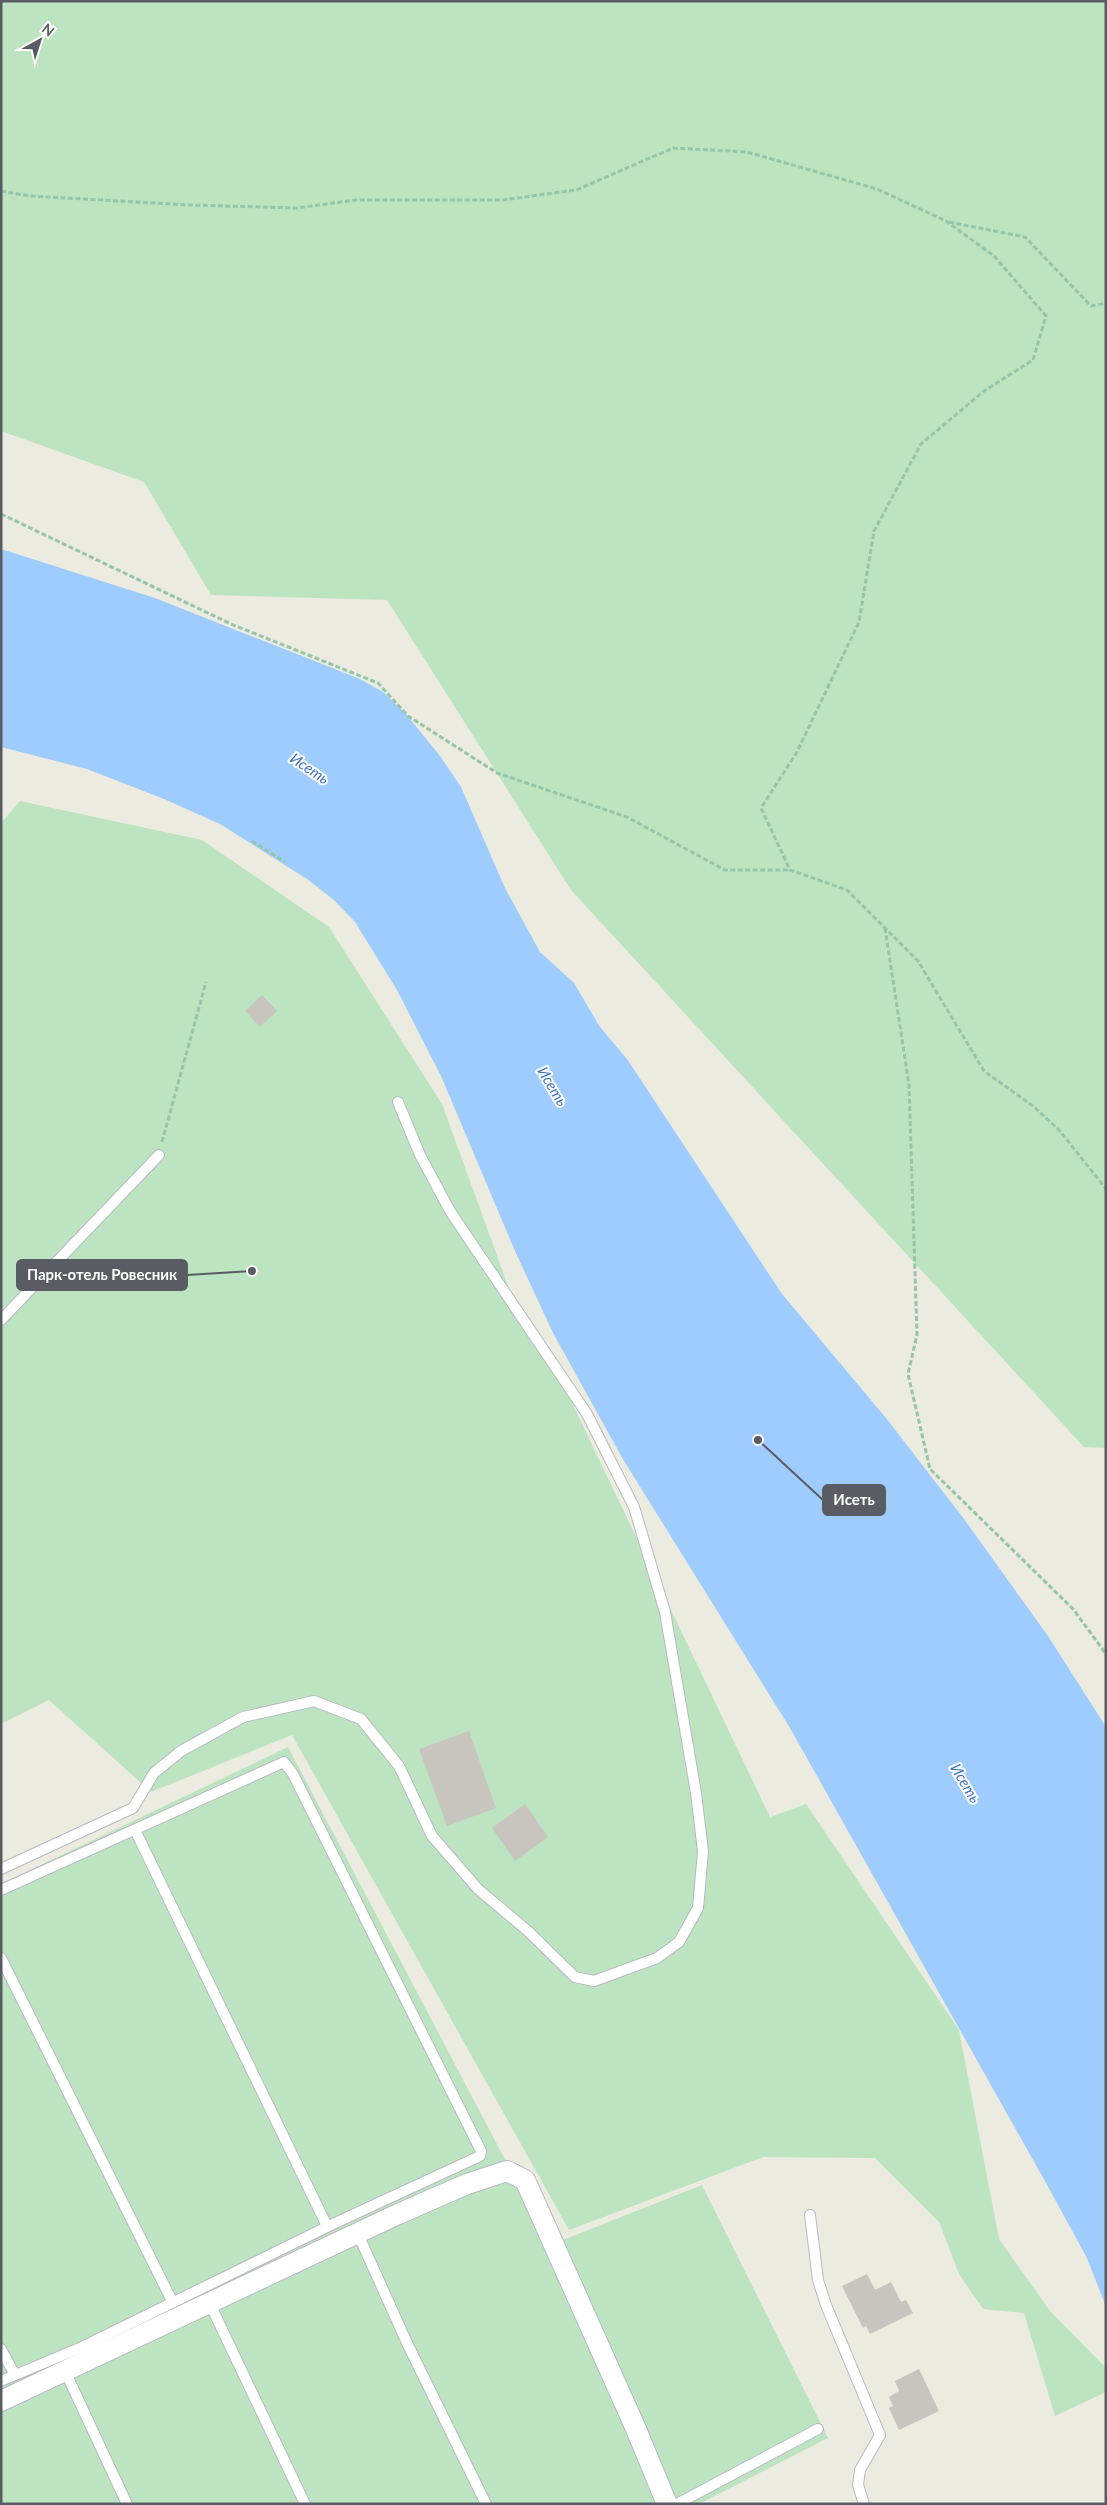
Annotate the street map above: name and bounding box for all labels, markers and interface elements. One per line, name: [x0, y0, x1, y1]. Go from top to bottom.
north arrow: [15, 15, 65, 65]
text: N: [39, 20, 58, 40]
water label: Исеть: [287, 749, 333, 788]
water label: Исеть: [534, 1063, 572, 1109]
callout: Парк-отель Ровесник: [17, 1260, 187, 1290]
text: Парк-отель Ровесник: [27, 1265, 178, 1283]
callout: Исеть: [823, 1485, 885, 1515]
text: Исеть: [833, 1490, 875, 1508]
water label: Исеть: [947, 1760, 985, 1806]

